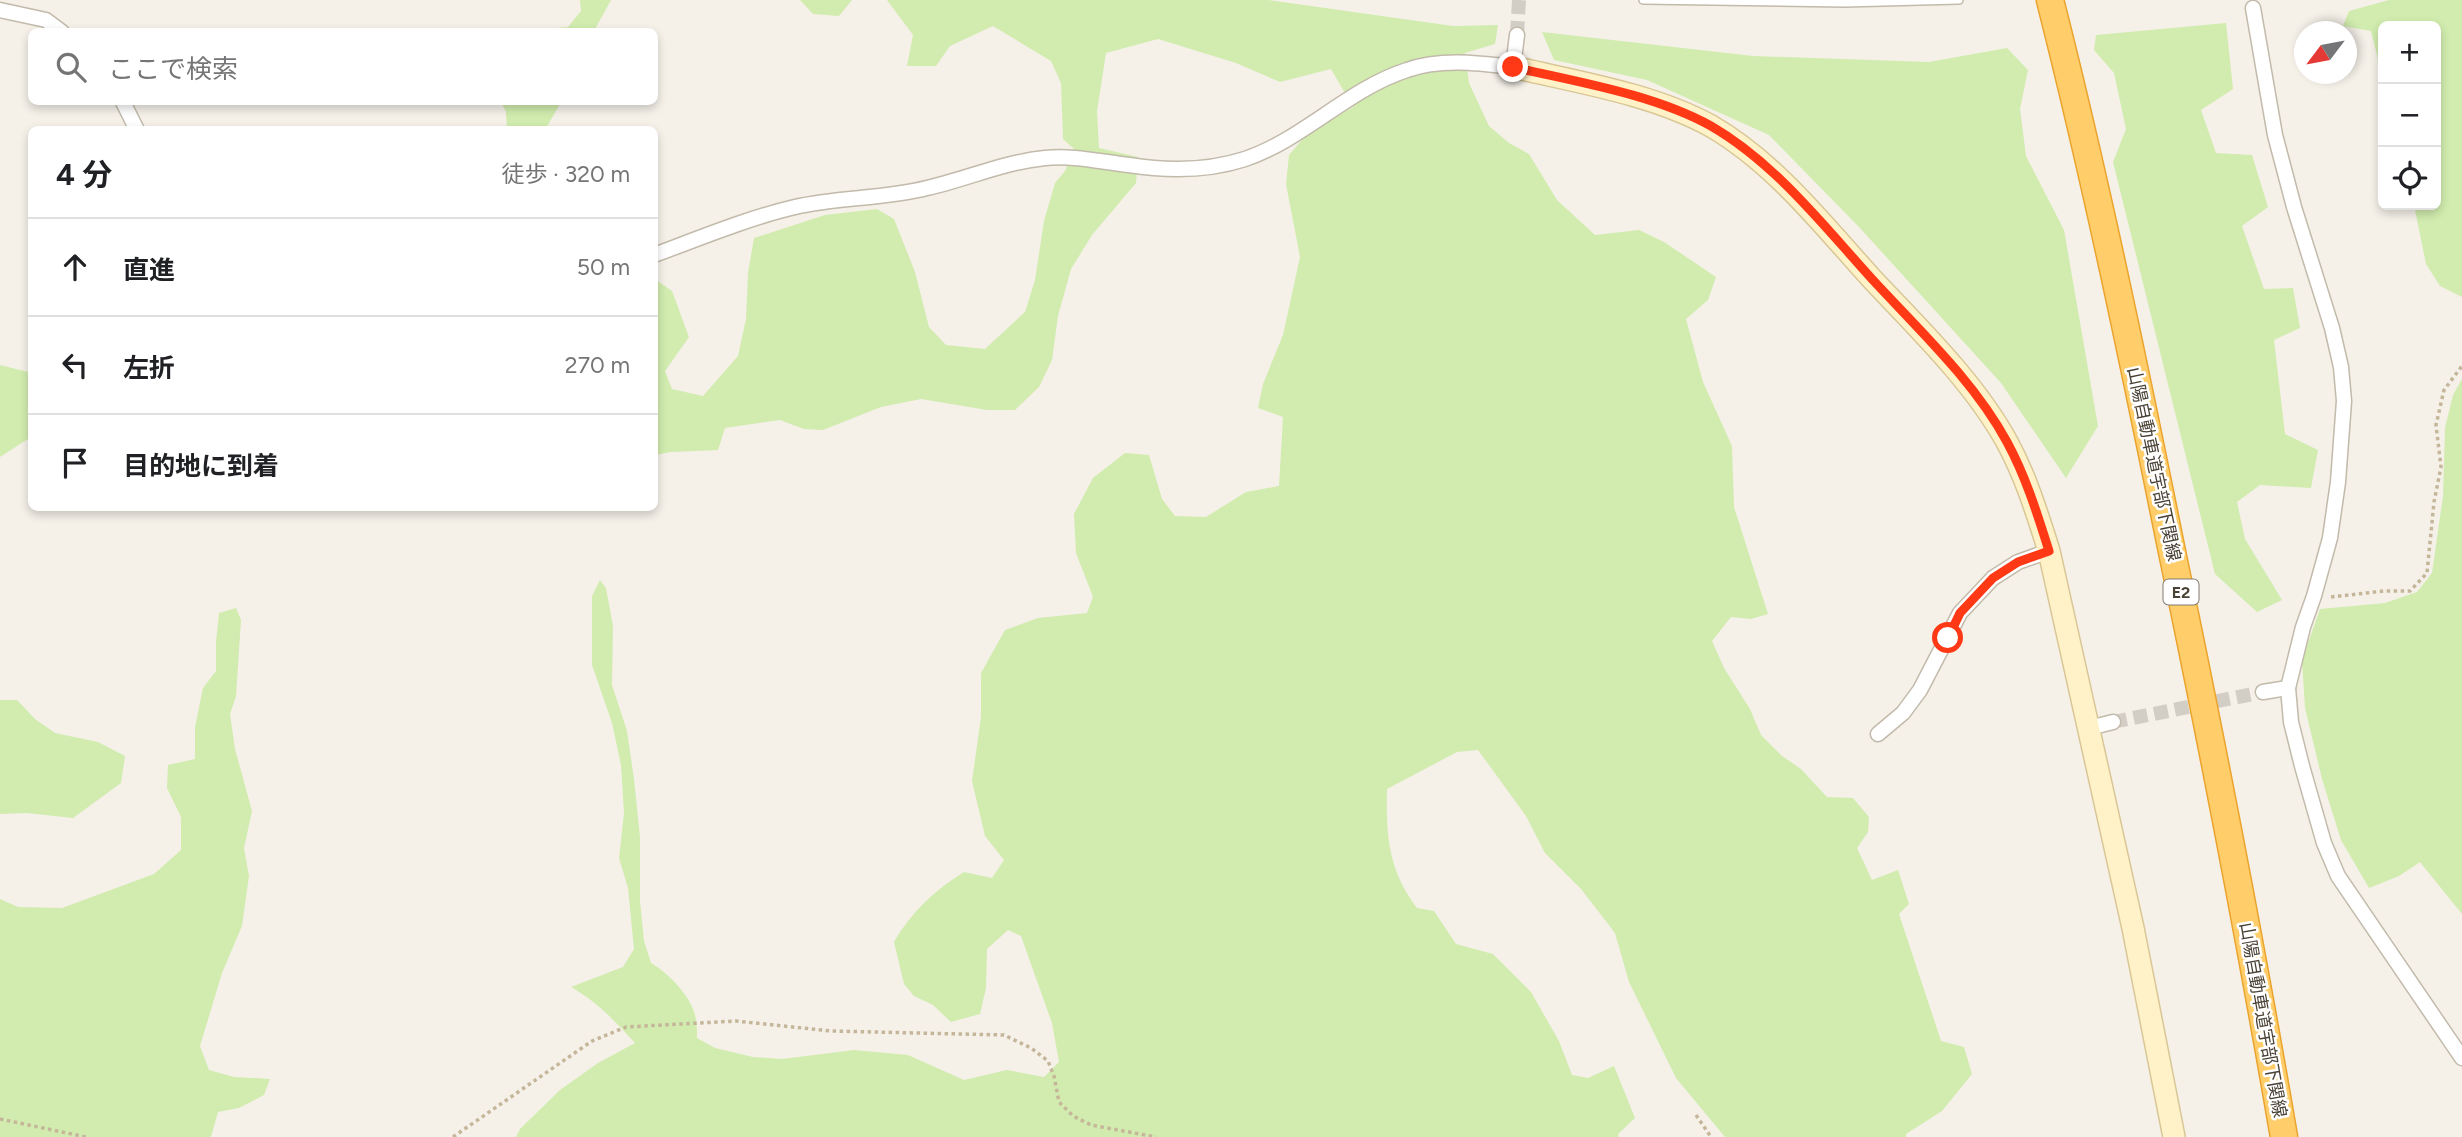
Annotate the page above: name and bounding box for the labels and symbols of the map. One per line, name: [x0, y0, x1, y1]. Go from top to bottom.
north arrow: [2294, 21, 2357, 84]
route end: [1497, 51, 1528, 82]
street label: 山陽自動車道宇部下関線: [2123, 365, 2185, 563]
road number: E2: [2164, 580, 2198, 604]
route start: [1932, 622, 1963, 653]
street label: 山陽自動車道宇部下関線: [2235, 921, 2291, 1119]

